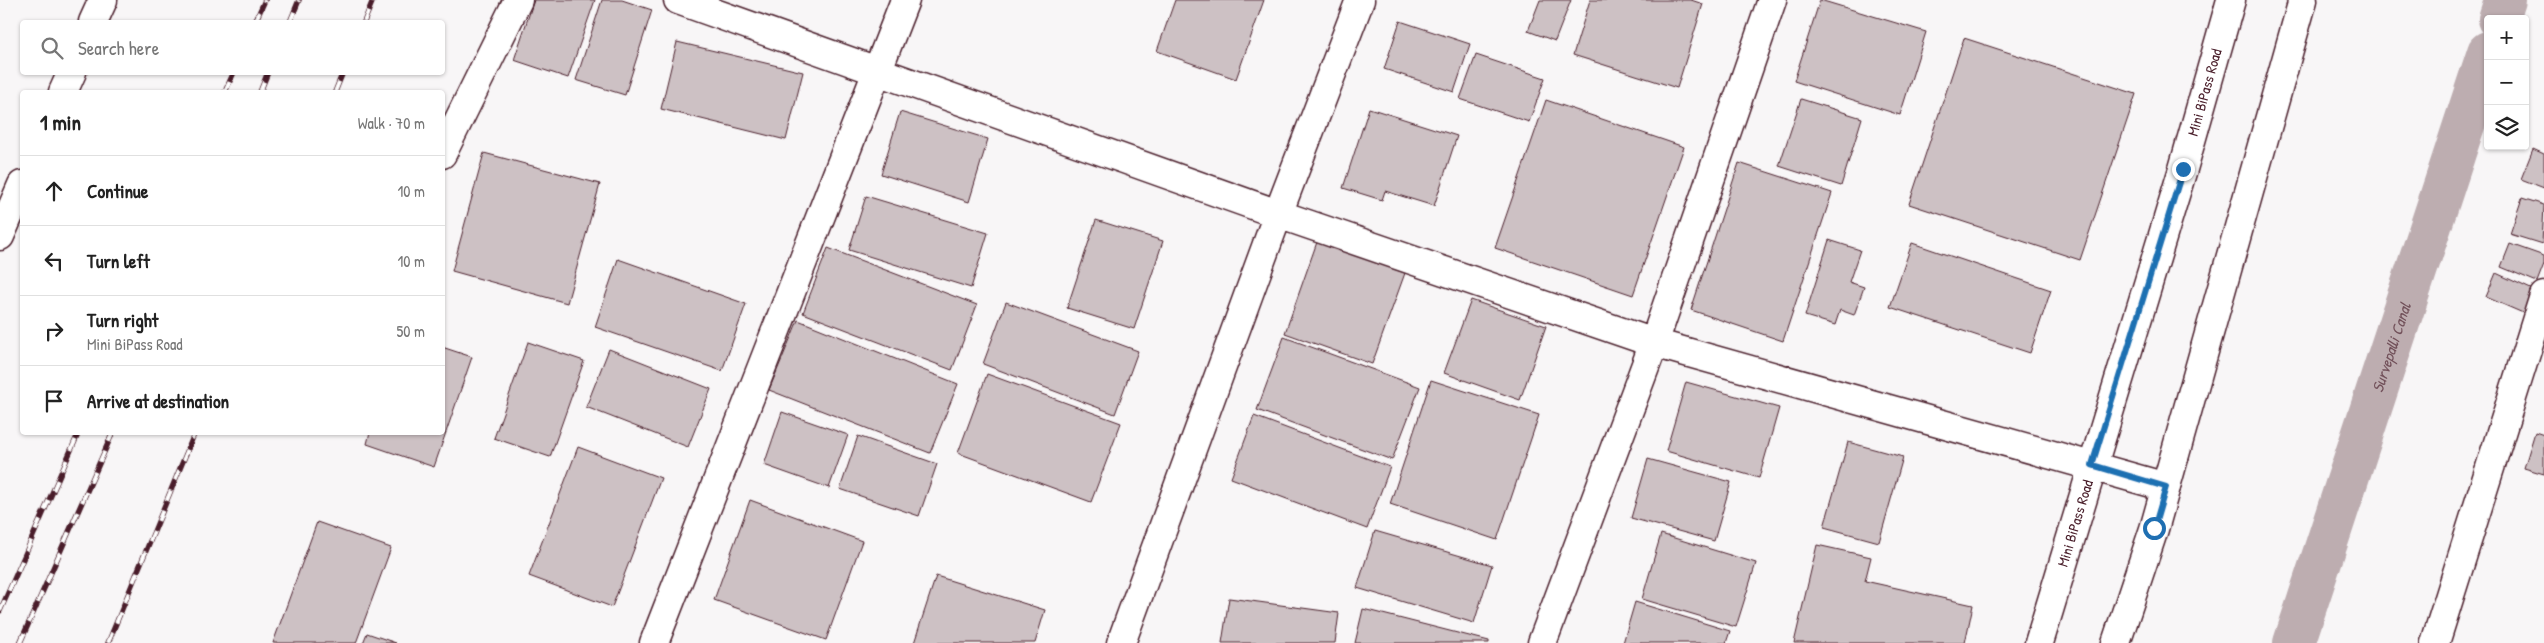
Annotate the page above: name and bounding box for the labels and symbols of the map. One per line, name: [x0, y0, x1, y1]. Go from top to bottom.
street label: Mini BiPass Road: [2182, 46, 2227, 138]
route end: [2172, 158, 2195, 181]
water label: Survepalli Canal: [2366, 299, 2416, 395]
street label: Mini BiPass Road: [2052, 477, 2098, 569]
route start: [2143, 517, 2166, 540]

